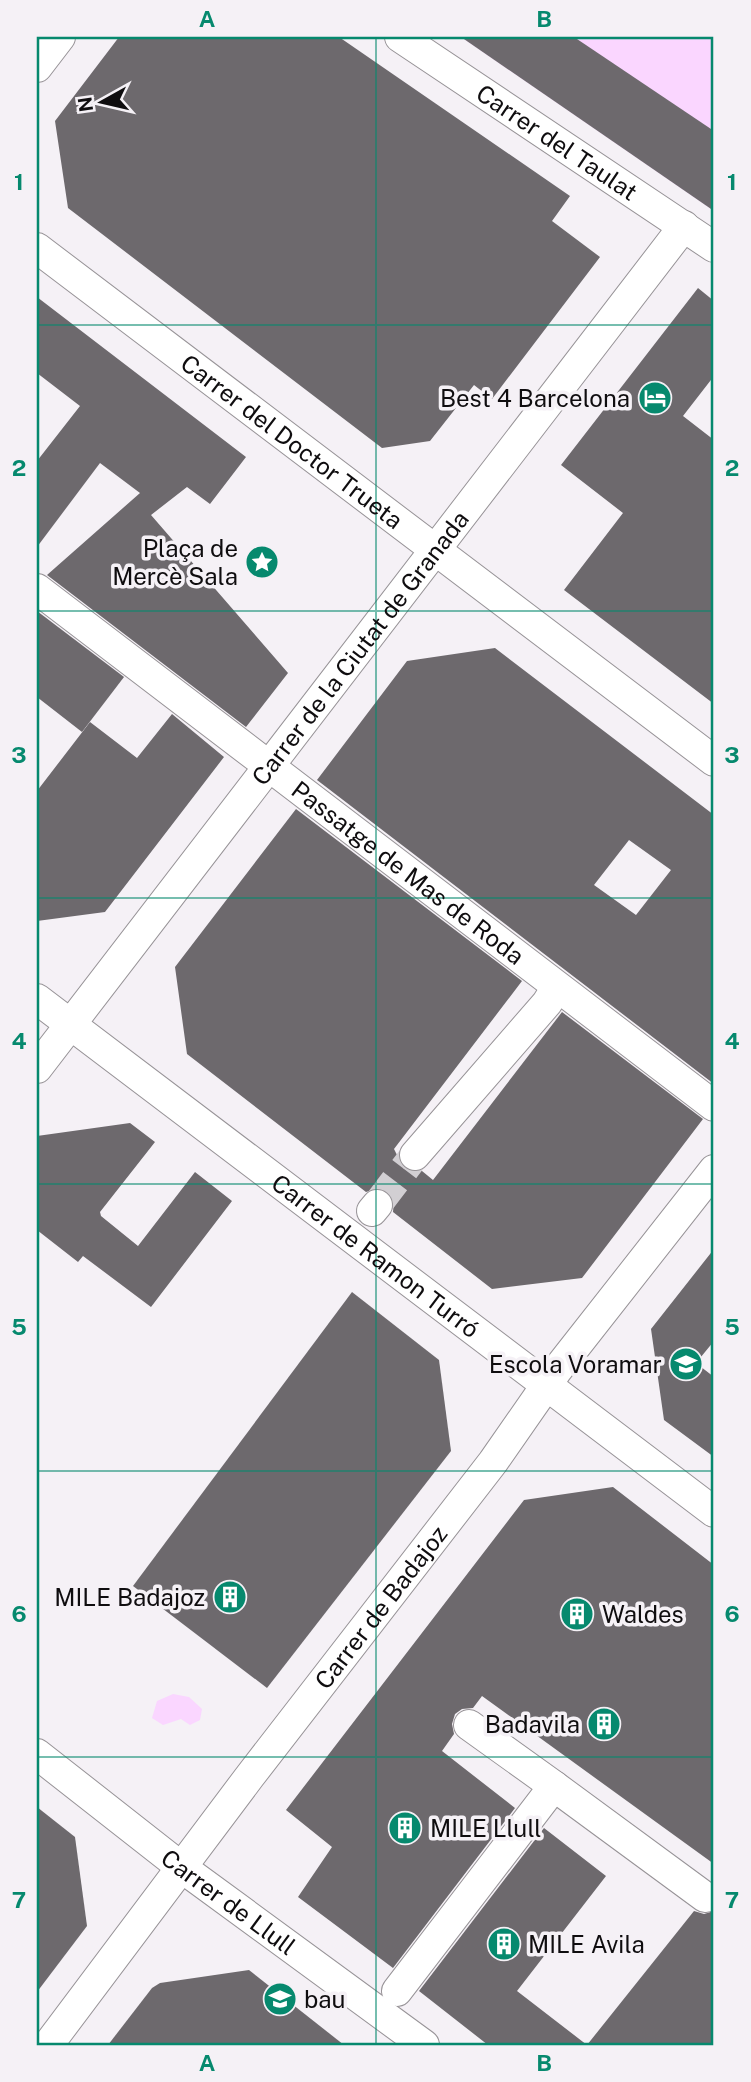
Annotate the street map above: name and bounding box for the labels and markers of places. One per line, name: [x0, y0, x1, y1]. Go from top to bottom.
hotel icon: Best 4 Barcelona: [636, 379, 674, 417]
place label: Best 4 Barcelona: [440, 384, 630, 412]
place label: Plaça de Mercè Sala: [112, 534, 238, 590]
place icon: Plaça de Mercè Sala: [243, 543, 281, 581]
school or university icon: Escola Voramar: [667, 1345, 705, 1383]
place label: Escola Voramar: [489, 1350, 662, 1378]
building icon: MILE Badajoz: [211, 1578, 249, 1616]
place label: MILE Badajoz: [54, 1583, 205, 1611]
building icon: Waldes: [558, 1595, 596, 1633]
place label: Waldes: [602, 1600, 684, 1628]
building icon: Badavila: [585, 1705, 623, 1743]
place label: Badavila: [485, 1710, 580, 1738]
building icon: MILE Llull: [386, 1809, 424, 1847]
place label: MILE Llull: [430, 1814, 542, 1842]
building icon: MILE Avila: [485, 1925, 523, 1963]
place label: MILE Avila: [528, 1930, 645, 1958]
school or university icon: bau: [261, 1980, 299, 2018]
place label: bau: [304, 1985, 345, 2013]

